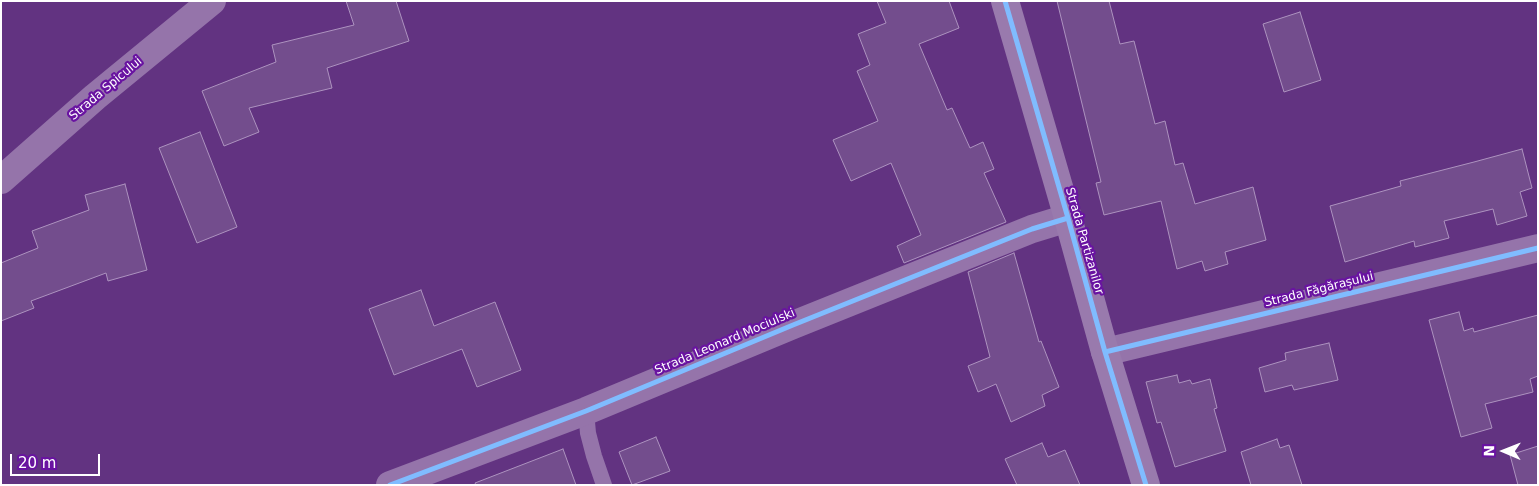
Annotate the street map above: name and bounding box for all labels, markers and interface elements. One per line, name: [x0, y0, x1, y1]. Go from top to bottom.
street label: Strada Spicului: [67, 54, 145, 124]
street label: Strada Partizanilor: [1062, 186, 1106, 296]
street label: Strada Făgărașului: [1263, 269, 1375, 311]
street label: Strada Leonard Mociulski: [653, 306, 797, 378]
north arrow: [1479, 426, 1529, 476]
scale bar: [12, 444, 102, 476]
text: N: [1481, 445, 1497, 457]
text: 20 m: [18, 454, 56, 472]

